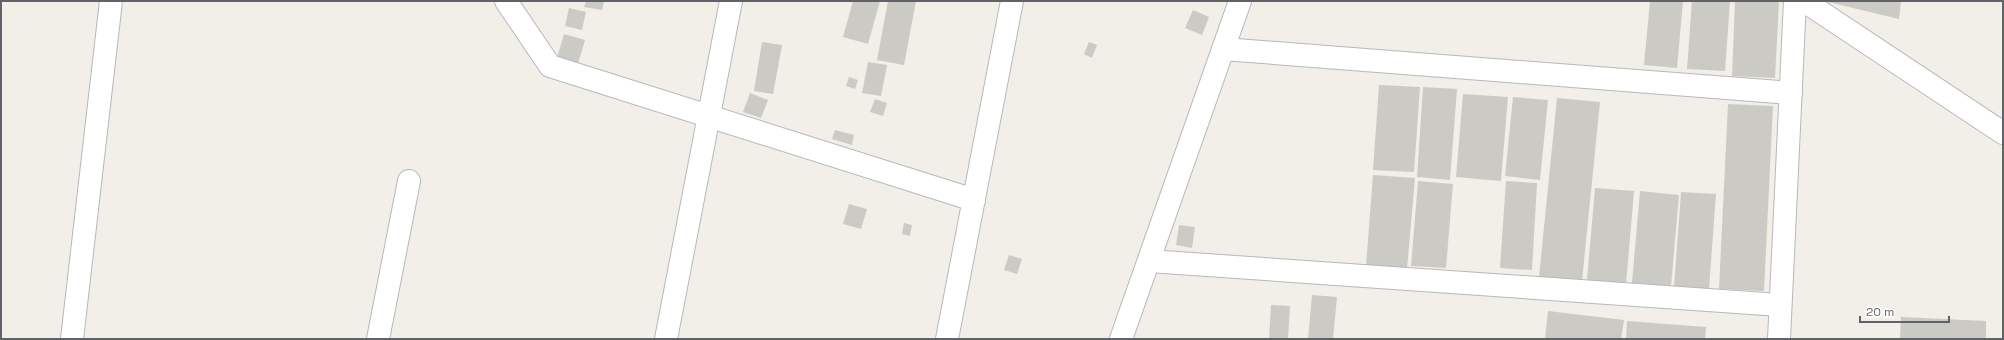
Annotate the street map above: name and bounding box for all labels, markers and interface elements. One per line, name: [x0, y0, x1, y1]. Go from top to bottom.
scale bar: [1860, 298, 1949, 324]
text: 20 m: [1866, 304, 1894, 320]

